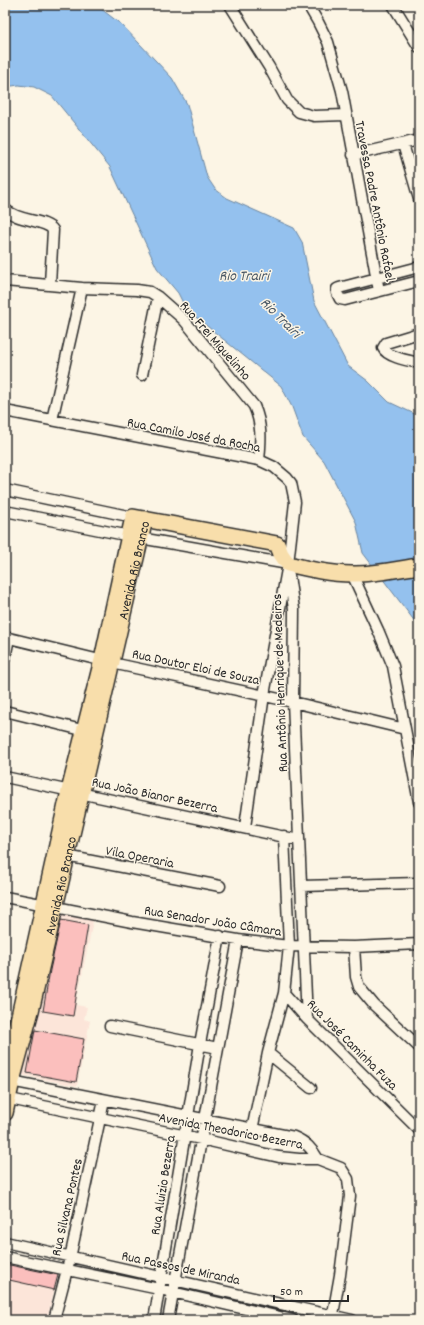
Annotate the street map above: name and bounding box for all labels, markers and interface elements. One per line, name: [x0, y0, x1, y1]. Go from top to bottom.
street label: Travessa Padre Antônio Rafael: [349, 119, 400, 284]
water label: Rio Trairi: [219, 266, 271, 288]
water label: Rio Traíri: [254, 293, 307, 345]
street label: Rua Frei Miguelinho: [174, 297, 255, 386]
street label: Rua Camilo José da Rocha: [125, 413, 262, 459]
street label: Avenida Rio Branco: [114, 519, 156, 622]
street label: Rua Antônio Henrique de Medeiros: [268, 593, 294, 773]
street label: Rua Doutor Eloi de Souza: [130, 645, 262, 691]
street label: Rua João Bianor Bezerra: [90, 773, 220, 819]
street label: Avenida Rio Branco: [41, 835, 83, 937]
street label: Vila Operaria: [104, 842, 176, 874]
street label: Rua Senador João Câmara: [143, 901, 283, 943]
street label: Rua José Caminha Fuza: [302, 995, 402, 1096]
street label: Avenida Theodorico Bezerra: [157, 1108, 305, 1156]
street label: Rua Aluizio Bezerra: [146, 1134, 182, 1237]
street label: Rua Silvana Pontes: [47, 1157, 89, 1258]
street label: Rua Passos de Miranda: [119, 1247, 242, 1291]
scale bar: [274, 1277, 348, 1303]
text: 50 m: [280, 1284, 303, 1301]

